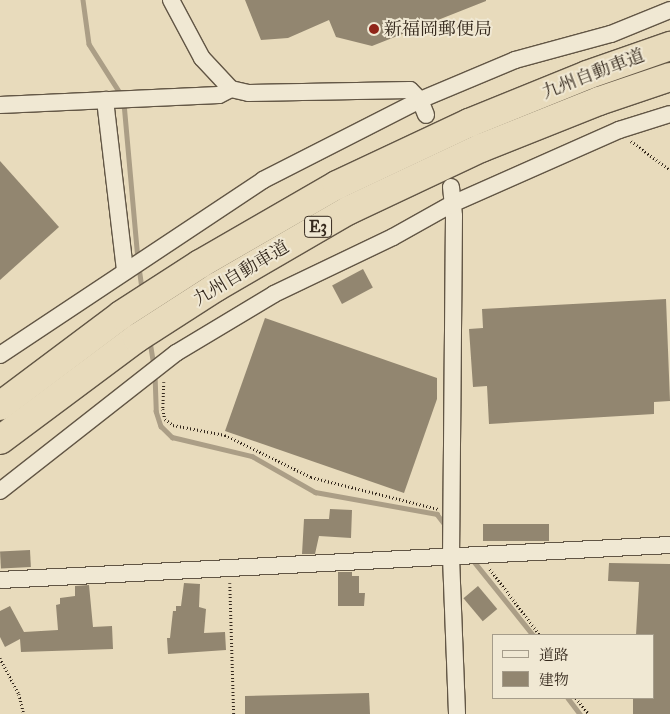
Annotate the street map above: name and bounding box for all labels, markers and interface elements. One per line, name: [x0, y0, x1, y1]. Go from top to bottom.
place label: 新福岡郵便局: [384, 18, 492, 40]
marker: 新福岡郵便局: [368, 23, 380, 35]
street label: 九州自動車道: [539, 45, 647, 103]
road number: E3: [303, 213, 333, 240]
street label: 九州自動車道: [189, 236, 293, 310]
legend: [492, 634, 655, 699]
text: 道路: [539, 646, 569, 664]
text: 建物: [539, 671, 569, 689]

